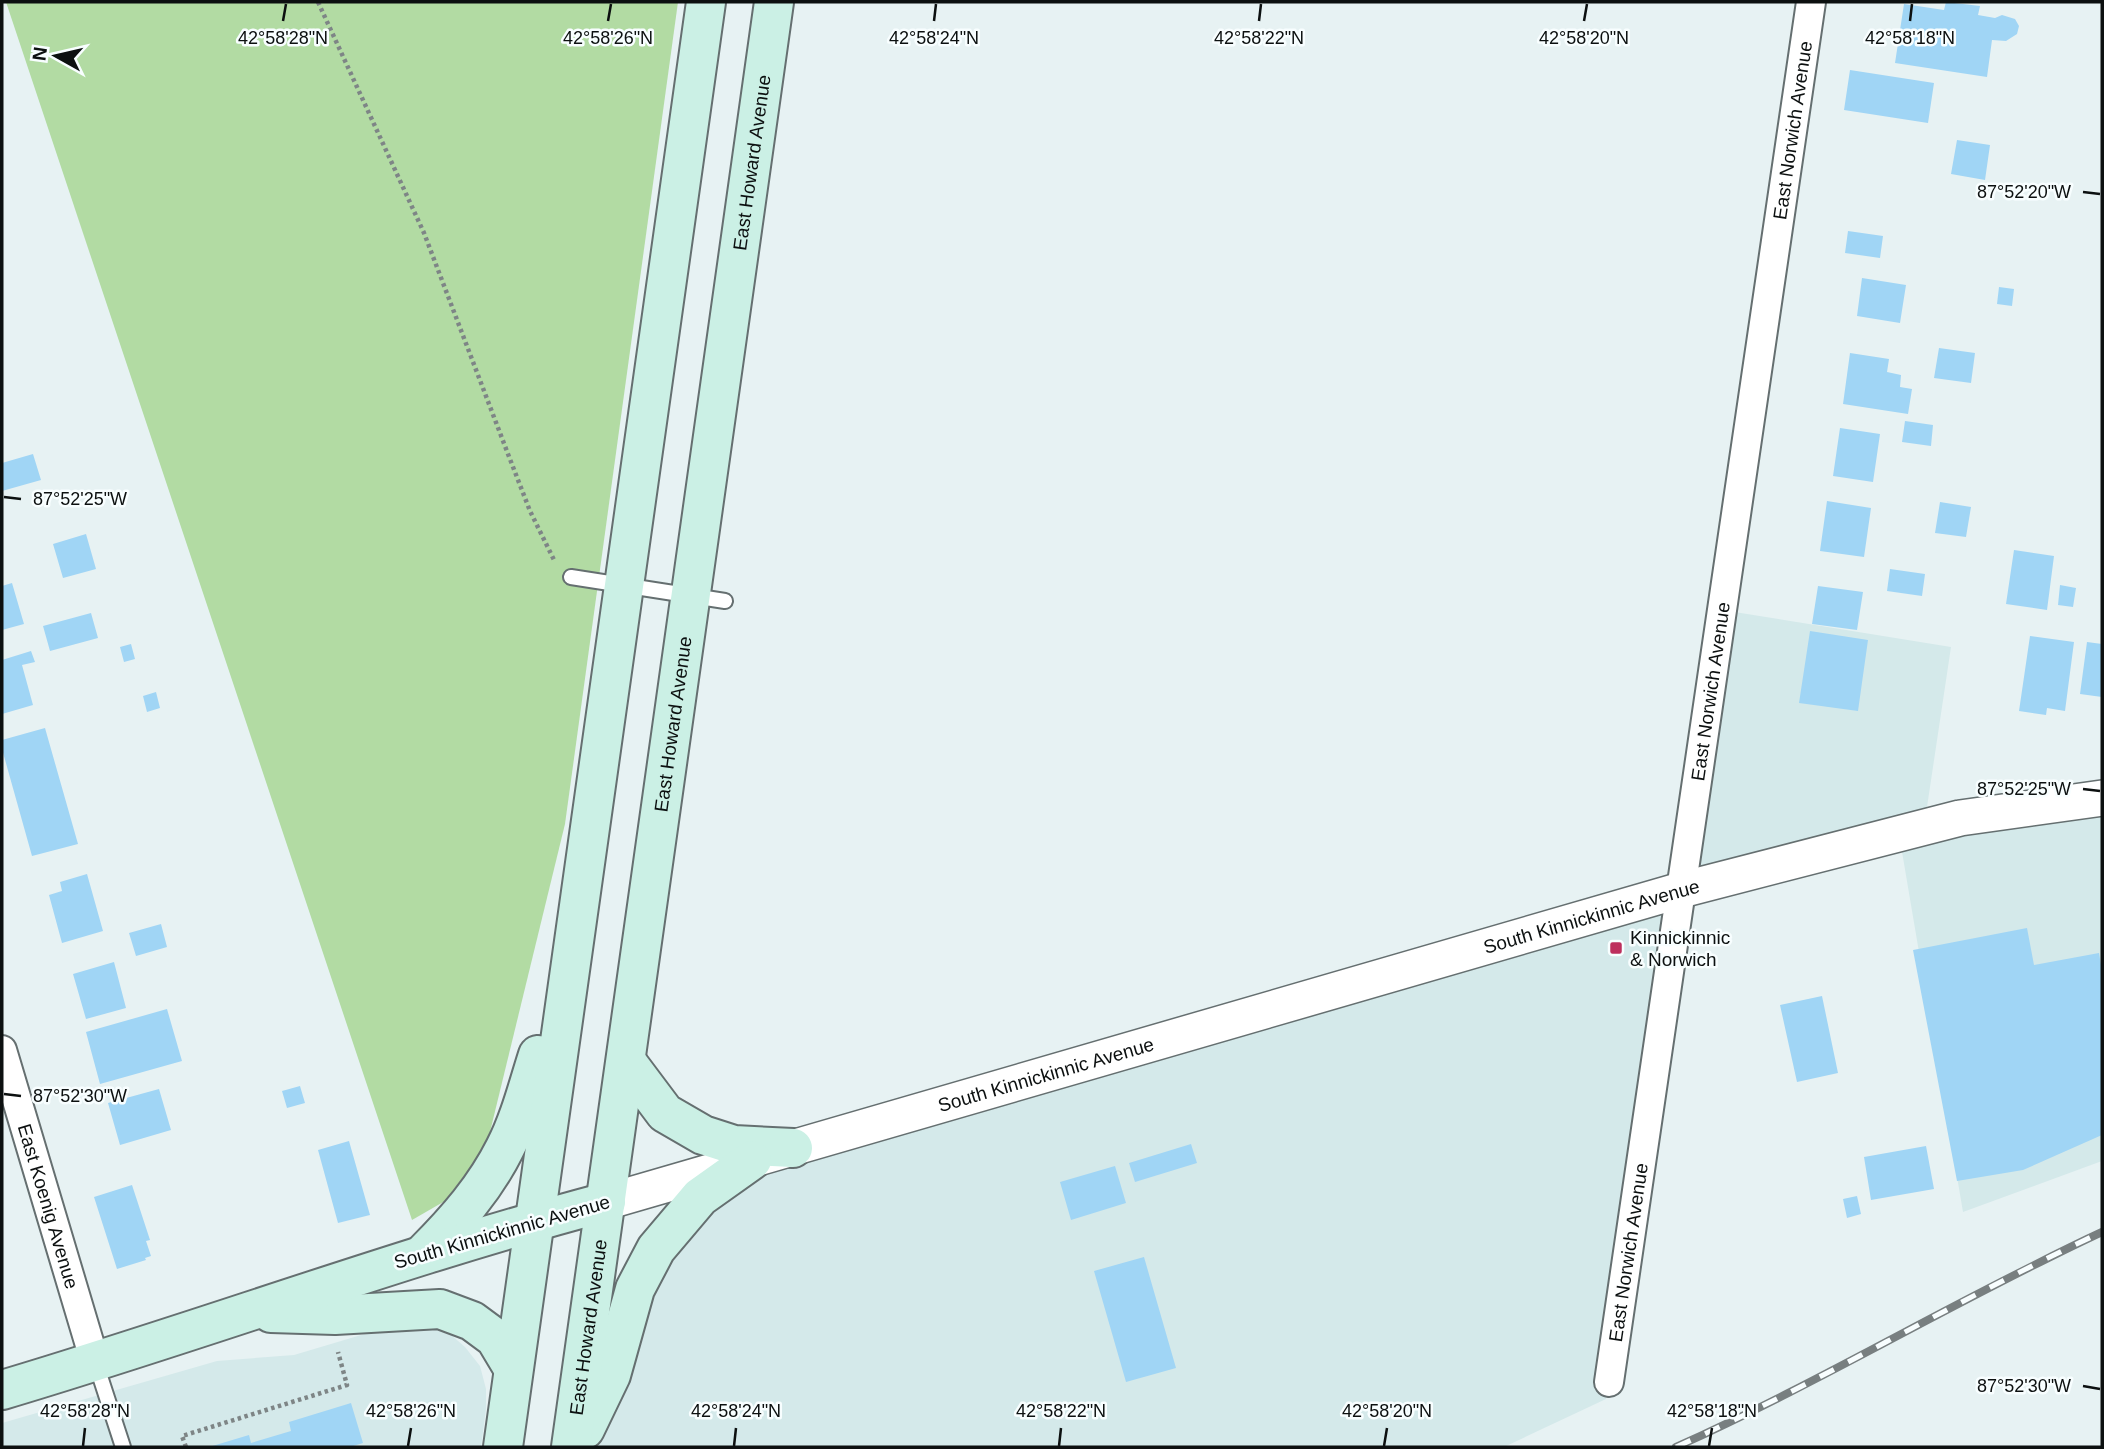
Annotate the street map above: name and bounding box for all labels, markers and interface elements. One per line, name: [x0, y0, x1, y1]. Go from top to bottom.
north arrow: [21, 21, 91, 91]
text: 42°58'28"N: [238, 28, 328, 48]
text: 42°58'26"N: [563, 28, 653, 48]
text: 42°58'24"N: [889, 28, 979, 48]
text: 42°58'22"N: [1214, 28, 1304, 48]
text: 42°58'20"N: [1539, 28, 1629, 48]
text: 42°58'18"N: [1865, 28, 1955, 48]
street label: East Norwich Avenue: [1769, 40, 1816, 221]
text: N: [28, 45, 51, 62]
street label: East Howard Avenue: [729, 73, 774, 252]
text: 87°52'20"W: [1977, 182, 2071, 202]
text: 87°52'25"W: [33, 489, 127, 509]
street label: East Norwich Avenue: [1687, 601, 1734, 782]
street label: East Howard Avenue: [650, 635, 695, 813]
text: 87°52'25"W: [1977, 779, 2071, 799]
street label: South Kinnickinnic Avenue: [1481, 875, 1702, 957]
place label: Kinnickinnic & Norwich: [1630, 927, 1730, 970]
marker: Kinnickinnic & Norwich: [1608, 940, 1624, 956]
street label: South Kinnickinnic Avenue: [935, 1033, 1156, 1116]
text: 87°52'30"W: [33, 1086, 127, 1106]
street label: East Koenig Avenue: [14, 1121, 83, 1291]
street label: East Norwich Avenue: [1605, 1162, 1651, 1343]
street label: South Kinnickinnic Avenue: [392, 1191, 612, 1273]
street label: East Howard Avenue: [565, 1238, 611, 1416]
text: 87°52'30"W: [1977, 1376, 2071, 1396]
text: 42°58'28"N: [40, 1401, 130, 1421]
text: 42°58'26"N: [366, 1401, 456, 1421]
text: 42°58'24"N: [691, 1401, 781, 1421]
text: 42°58'22"N: [1016, 1401, 1106, 1421]
text: 42°58'20"N: [1342, 1401, 1432, 1421]
text: 42°58'18"N: [1667, 1401, 1757, 1421]

